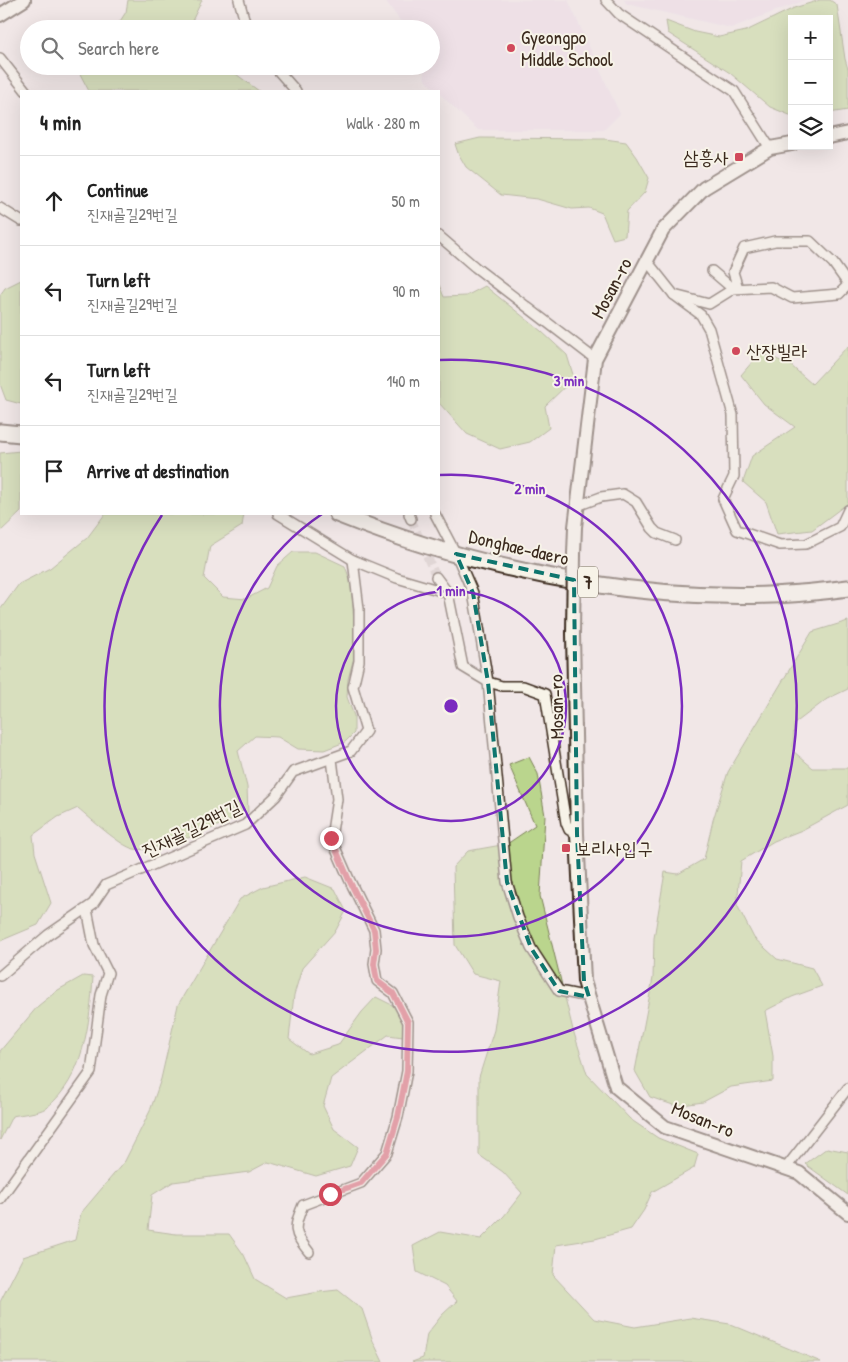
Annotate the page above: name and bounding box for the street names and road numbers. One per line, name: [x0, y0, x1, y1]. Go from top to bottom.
street label: Mosan-ro: [584, 253, 638, 323]
street label: Donghae-daero: [466, 523, 572, 571]
road number: 7: [578, 566, 598, 598]
street label: Mosan-ro: [542, 674, 570, 740]
street label: 진재골길29번길: [137, 793, 245, 863]
street label: Mosan-ro: [668, 1095, 738, 1143]

